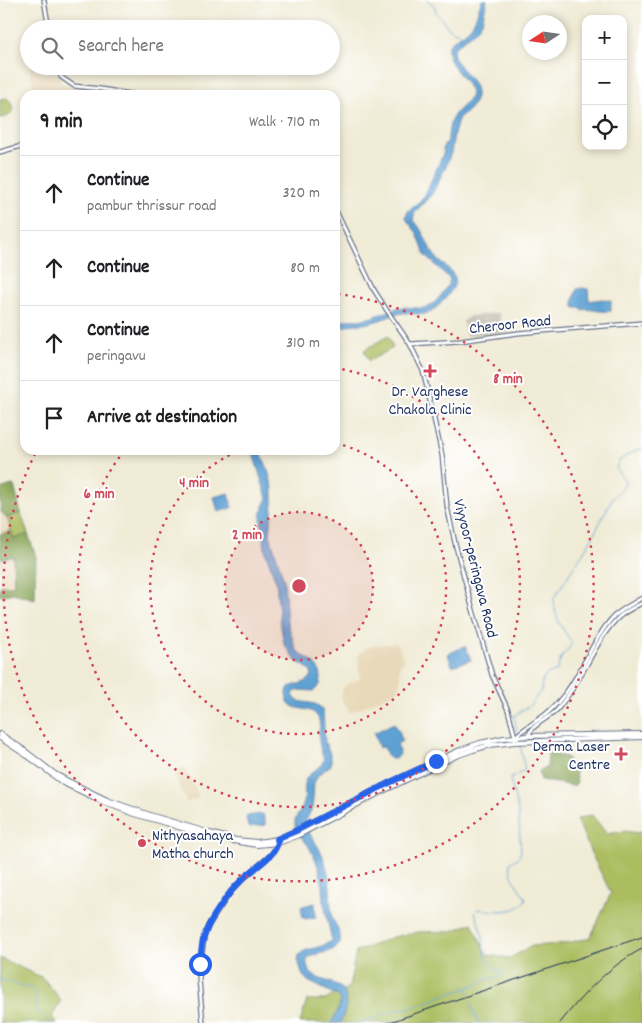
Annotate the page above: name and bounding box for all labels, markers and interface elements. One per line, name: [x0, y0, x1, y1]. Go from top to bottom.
north arrow: [522, 15, 567, 60]
map controls: [582, 15, 627, 150]
button: +: [582, 15, 627, 60]
search box: [20, 20, 340, 75]
icon: search: [38, 34, 66, 62]
text: Search here: [78, 34, 164, 61]
button: −: [582, 60, 627, 105]
button: locate: [582, 105, 627, 150]
text: 9 min: [40, 108, 82, 138]
text: Walk · 710 m: [249, 111, 320, 134]
text: Continue: [87, 168, 149, 195]
icon: ahead: [40, 179, 68, 207]
text: 320 m: [283, 182, 320, 205]
text: pambur thrissur road: [87, 195, 216, 218]
icon: ahead: [40, 254, 68, 282]
text: Continue: [87, 255, 149, 282]
text: 80 m: [290, 257, 320, 280]
street label: Cheroor Road: [468, 310, 552, 341]
text: Continue: [87, 318, 149, 345]
icon: ahead: [40, 329, 68, 357]
text: 310 m: [286, 332, 320, 355]
text: peringavu: [87, 345, 146, 368]
marker: Dr. Varghese Chakola Clinic: [423, 364, 437, 378]
text: 8 min: [493, 369, 523, 391]
place label: Dr. Varghese Chakola Clinic: [389, 381, 471, 422]
icon: arrive: [40, 404, 68, 432]
text: Arrive at destination: [87, 405, 237, 432]
text: 4 min: [179, 473, 209, 495]
text: 6 min: [84, 484, 114, 506]
street label: Viyyoor-peringava Road: [446, 497, 503, 640]
text: 2 min: [232, 525, 262, 547]
centre of rings: [290, 577, 308, 595]
place label: Derma Laser Centre: [533, 736, 610, 777]
marker: Derma Laser Centre: [614, 747, 628, 761]
route end: [425, 750, 448, 773]
place label: Nithyasahaya Matha church: [152, 825, 234, 866]
marker: Nithyasahaya Matha church: [136, 837, 148, 849]
route start: [189, 953, 212, 976]

